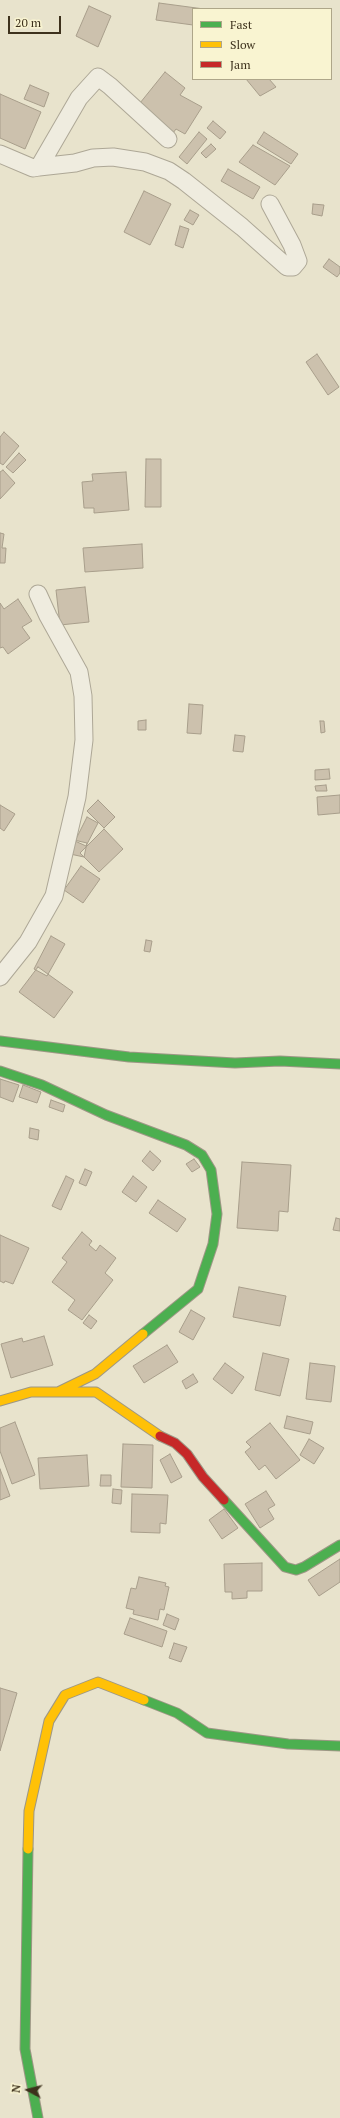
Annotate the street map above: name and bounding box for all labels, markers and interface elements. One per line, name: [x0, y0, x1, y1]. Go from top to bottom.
scale bar: [10, 8, 63, 34]
legend: [192, 8, 332, 80]
text: 20 m: [15, 15, 41, 30]
text: Fast: [230, 17, 252, 32]
text: Slow: [230, 37, 255, 52]
text: Jam: [230, 57, 251, 72]
north arrow: [8, 2070, 48, 2110]
text: N: [9, 2084, 24, 2094]

